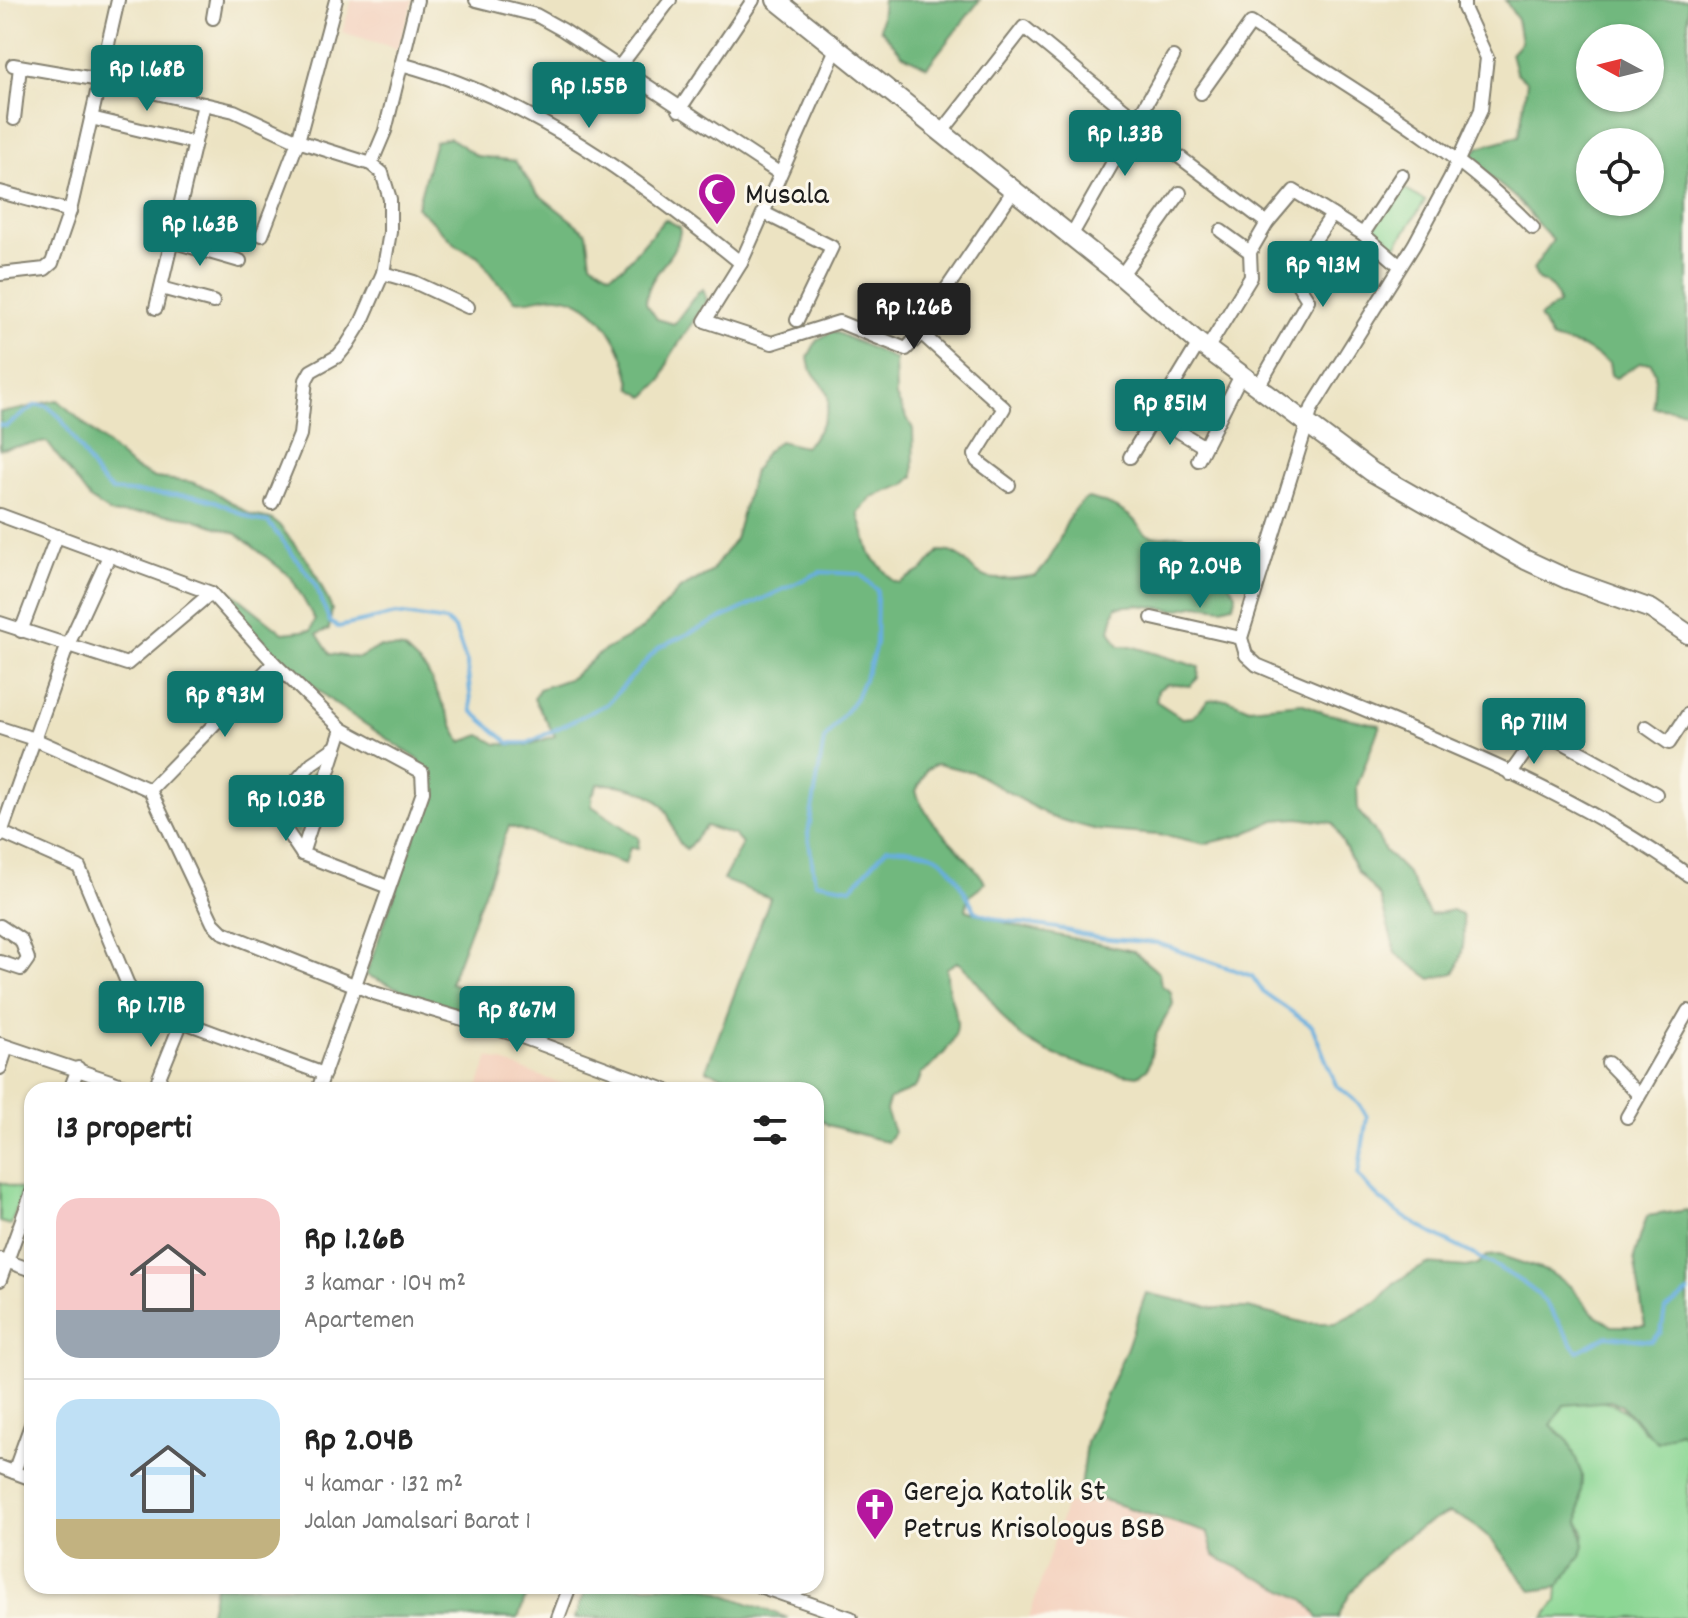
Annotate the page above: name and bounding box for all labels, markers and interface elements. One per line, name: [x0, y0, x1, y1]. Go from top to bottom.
north arrow: [1576, 24, 1664, 112]
map controls: [1576, 24, 1664, 216]
pin: Rp 1.68B: [64, 45, 230, 113]
text: Rp 1.68B: [109, 52, 185, 89]
pin: Rp 1.55B: [506, 62, 672, 130]
text: Rp 1.55B: [550, 69, 628, 106]
pin: Rp 1.33B: [1042, 110, 1208, 178]
text: Rp 1.33B: [1087, 117, 1163, 154]
button: locate: [1576, 128, 1664, 216]
mosque icon: Musala: [696, 171, 738, 226]
place label: Musala: [745, 174, 830, 220]
pin: Rp 1.63B: [117, 200, 283, 268]
text: Rp 1.63B: [161, 207, 239, 244]
pin: Rp 913M: [1249, 241, 1397, 309]
text: Rp 913M: [1286, 248, 1360, 285]
pin: Rp 1.26B: [831, 283, 997, 351]
text: Rp 1.26B: [875, 290, 953, 327]
pin: Rp 851M: [1096, 379, 1244, 447]
text: Rp 851M: [1133, 386, 1207, 423]
pin: Rp 2.04B: [1117, 542, 1283, 610]
text: Rp 2.04B: [1158, 549, 1242, 586]
pin: Rp 893M: [151, 671, 299, 739]
text: Rp 893M: [185, 678, 265, 715]
pin: Rp 711M: [1460, 698, 1608, 766]
text: Rp 711M: [1500, 705, 1568, 742]
pin: Rp 1.03B: [203, 775, 369, 843]
text: Rp 1.03B: [247, 782, 325, 819]
pin: Rp 1.71B: [68, 981, 234, 1049]
pin: Rp 867M: [443, 986, 591, 1054]
text: Rp 1.71B: [117, 988, 185, 1025]
text: Rp 867M: [478, 993, 556, 1030]
text: 13 properti: [56, 1106, 192, 1155]
icon: filters: [748, 1108, 792, 1152]
text: Rp 1.26B: [304, 1217, 405, 1266]
icon: home: [120, 1230, 216, 1326]
text: 3 kamar · 104 m²: [304, 1266, 466, 1303]
text: Apartemen: [304, 1303, 414, 1340]
text: Rp 2.04B: [304, 1418, 413, 1467]
icon: home: [120, 1431, 216, 1527]
text: 4 kamar · 132 m²: [304, 1467, 463, 1504]
place label: Gereja Katolik St Petrus Krisologus BSB: [903, 1471, 1165, 1554]
church icon: Gereja Katolik St Petrus Krisologus BSB: [854, 1486, 896, 1541]
text: Jalan Jamalsari Barat 1: [304, 1504, 531, 1541]

